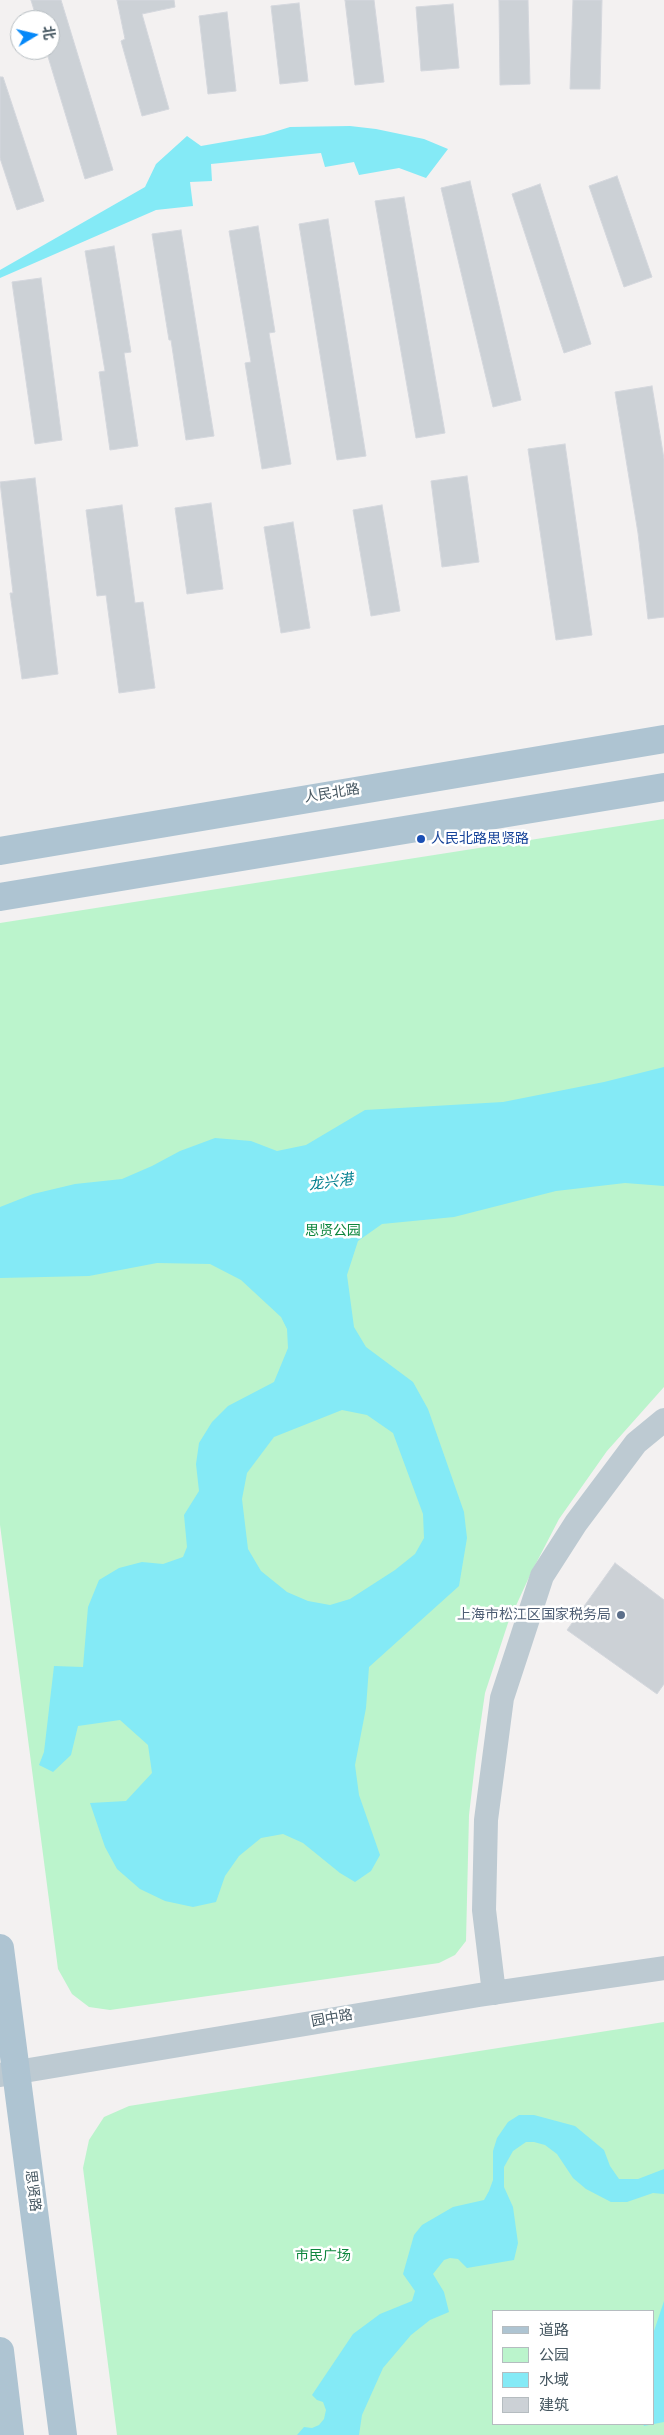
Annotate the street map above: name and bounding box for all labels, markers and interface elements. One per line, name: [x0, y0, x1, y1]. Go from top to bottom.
north arrow: [10, 10, 60, 60]
text: 北: [38, 24, 60, 41]
street label: 人民北路: [303, 781, 361, 807]
place label: 人民北路思贤路: [431, 831, 529, 847]
marker: 人民北路思贤路: [415, 833, 427, 845]
water label: 龙兴港: [307, 1171, 355, 1195]
park label: 思贤公园: [305, 1223, 361, 1239]
place label: 上海市松江区国家税务局: [457, 1607, 611, 1623]
marker: 上海市松江区国家税务局: [615, 1609, 627, 1621]
street label: 园中路: [310, 2007, 354, 2031]
street label: 思贤路: [21, 2169, 43, 2213]
park label: 市民广场: [295, 2248, 351, 2264]
legend: [492, 2310, 654, 2425]
text: 道路: [539, 2319, 569, 2340]
text: 公园: [539, 2344, 569, 2365]
text: 水域: [539, 2369, 569, 2390]
text: 建筑: [539, 2394, 569, 2415]

